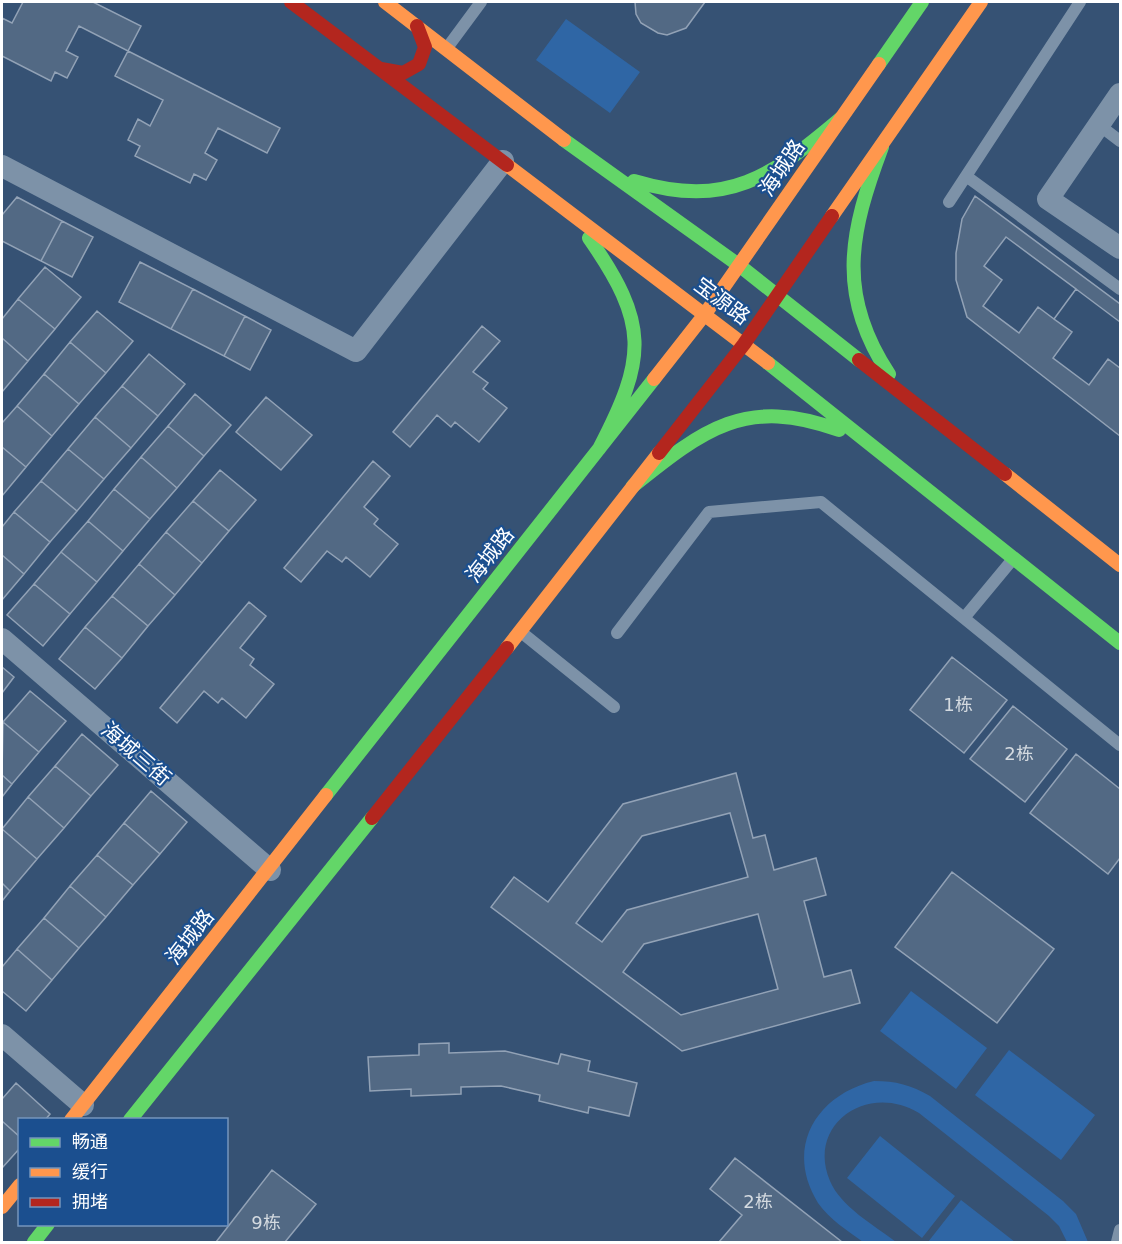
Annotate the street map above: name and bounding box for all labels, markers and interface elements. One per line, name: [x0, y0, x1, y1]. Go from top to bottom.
street label: 海城路: [754, 135, 810, 201]
street label: 宝源路: [690, 272, 754, 330]
street label: 海城路: [461, 523, 519, 587]
house number: 1栋: [943, 694, 973, 715]
street label: 海城三街: [96, 717, 176, 791]
house number: 2栋: [1004, 743, 1034, 764]
street label: 海城路: [161, 905, 219, 969]
legend: [18, 1118, 228, 1226]
text: 畅通: [72, 1131, 108, 1152]
text: 缓行: [72, 1161, 108, 1182]
text: 拥堵: [72, 1191, 108, 1212]
house number: 2栋: [743, 1191, 773, 1212]
house number: 9栋: [251, 1212, 281, 1233]

